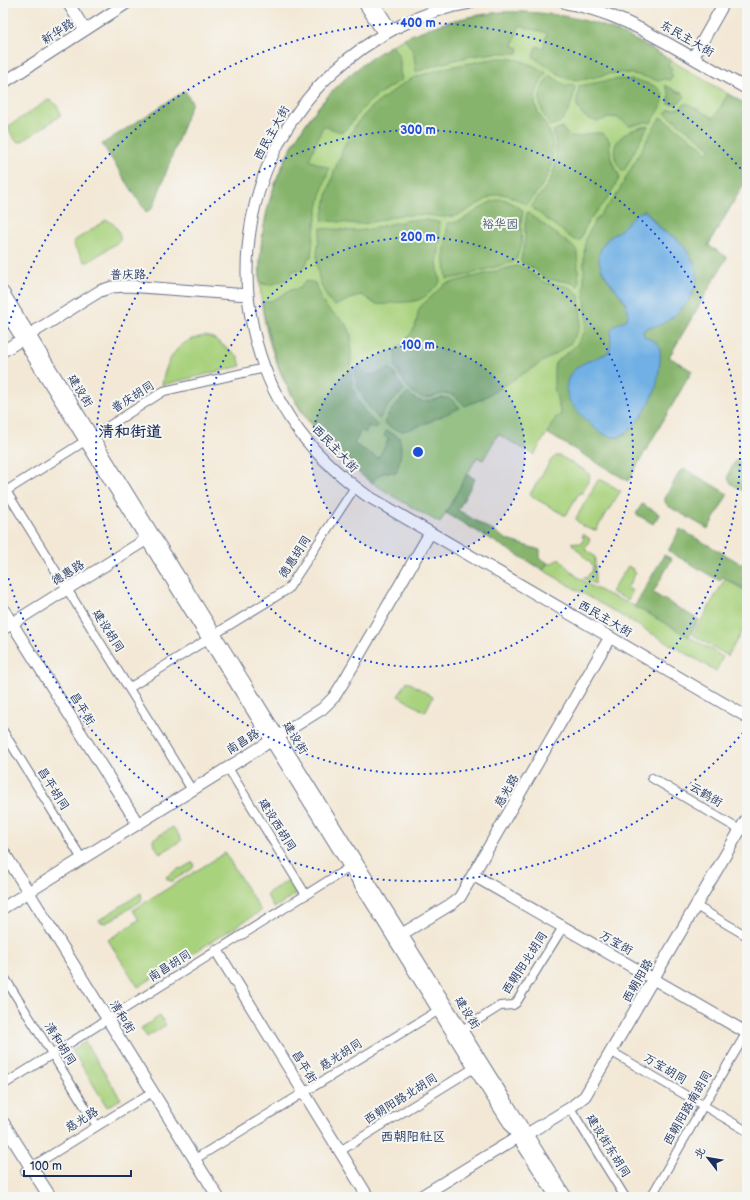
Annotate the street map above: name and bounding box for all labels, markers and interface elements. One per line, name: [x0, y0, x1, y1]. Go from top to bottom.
street label: 新华路: [39, 16, 77, 48]
text: 400 m: [400, 16, 436, 31]
street label: 东民主大街: [657, 18, 717, 60]
street label: 西民主大街: [251, 103, 293, 163]
text: 300 m: [400, 123, 436, 138]
park label: 裕华园: [482, 217, 518, 232]
text: 200 m: [400, 230, 436, 245]
street label: 普庆路: [110, 267, 146, 283]
text: 100 m: [401, 338, 435, 353]
street label: 建设街: [64, 372, 96, 410]
street label: 普庆胡同: [109, 378, 157, 416]
street label: 西民主大街: [309, 422, 361, 476]
district label: 清和街道: [98, 423, 162, 442]
centre of rings: [411, 445, 425, 459]
street label: 德惠胡同: [276, 533, 314, 581]
street label: 德惠路: [49, 557, 87, 589]
street label: 西民主大街: [575, 598, 635, 640]
street label: 建设胡同: [89, 607, 127, 655]
street label: 昌平街: [66, 690, 98, 728]
street label: 建设街: [279, 719, 311, 757]
street label: 南昌路: [224, 726, 262, 758]
street label: 昌平胡同: [34, 765, 72, 813]
street label: 慈光路: [492, 772, 522, 810]
street label: 云鹤街: [687, 779, 725, 811]
street label: 建设西胡同: [255, 796, 299, 854]
street label: 万宝街: [597, 928, 635, 958]
street label: 西朝阳北胡同: [499, 929, 551, 997]
street label: 南昌胡同: [146, 947, 194, 985]
street label: 西朝阳路: [620, 956, 656, 1006]
street label: 建设街: [451, 994, 483, 1032]
street label: 清和街: [106, 998, 138, 1036]
street label: 清和胡同: [41, 1020, 79, 1068]
street label: 慈光胡同: [317, 1036, 365, 1074]
street label: 昌平街: [288, 1048, 320, 1086]
street label: 万宝胡同: [641, 1050, 689, 1088]
street label: 西朝阳路南胡同: [661, 1068, 715, 1148]
street label: 西朝阳路北胡同: [361, 1070, 441, 1128]
street label: 慈光路: [63, 1104, 101, 1136]
street label: 建设街东胡同: [583, 1111, 633, 1181]
district label: 西朝阳社区: [380, 1129, 446, 1145]
north arrow: [688, 1138, 728, 1178]
text: 北: [691, 1145, 708, 1161]
scale bar: [24, 1152, 131, 1178]
text: 100 m: [30, 1159, 62, 1174]

